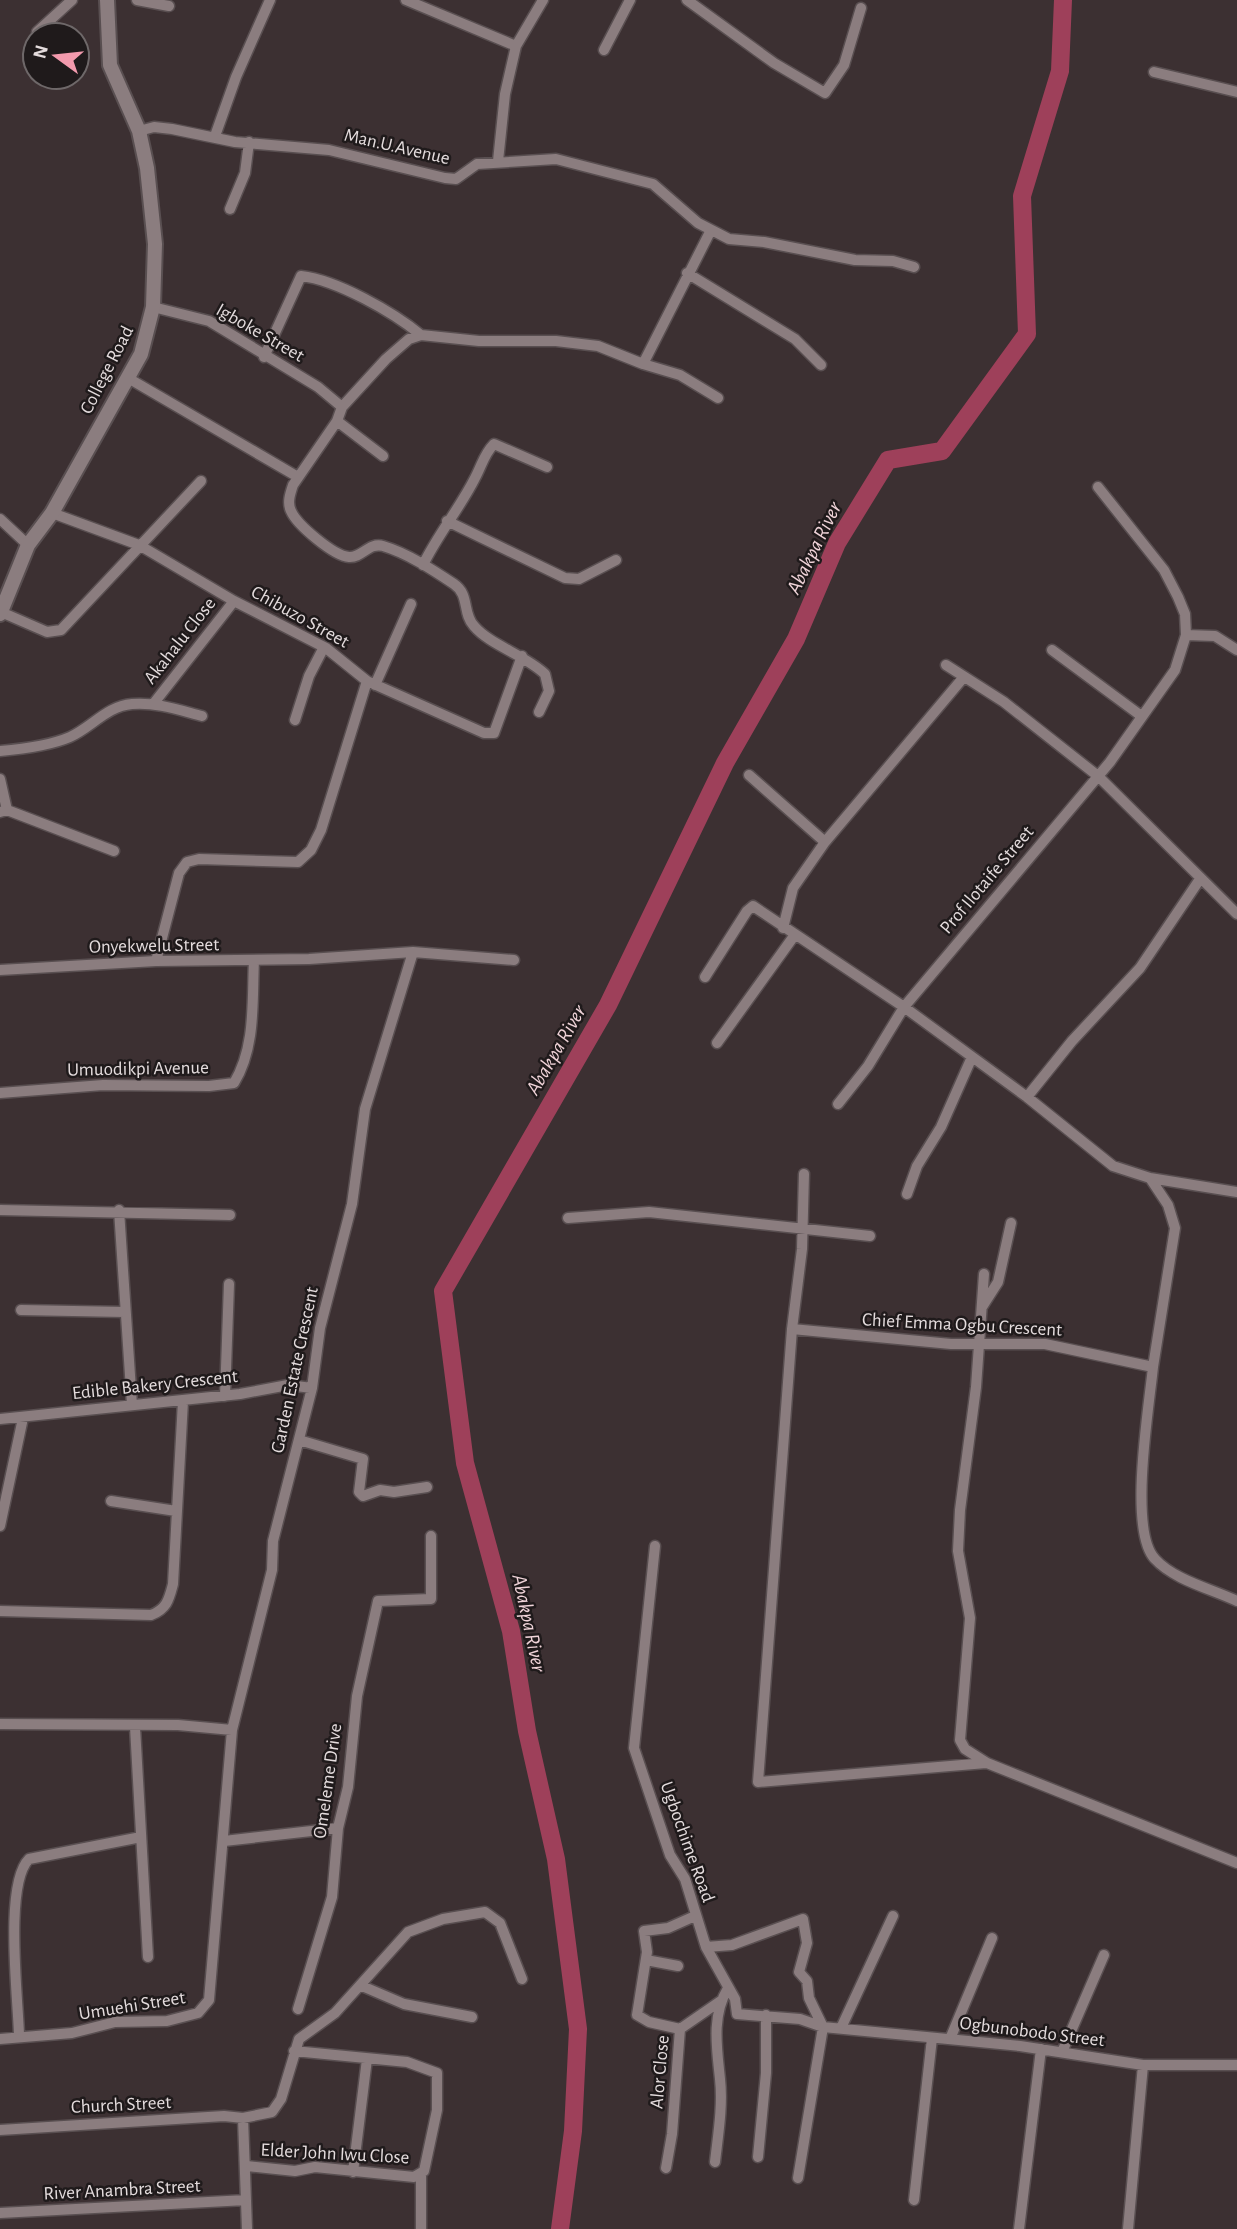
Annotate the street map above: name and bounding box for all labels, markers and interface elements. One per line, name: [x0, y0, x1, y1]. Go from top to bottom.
north arrow: [21, 21, 91, 91]
text: N: [30, 43, 52, 61]
street label: Man.U.Avenue: [342, 126, 452, 168]
street label: Igboke Street: [213, 300, 307, 366]
street label: College Road: [77, 323, 137, 417]
water label: Abakpa River: [782, 498, 847, 599]
street label: Chibuzo Street: [248, 582, 352, 652]
street label: Akahalu Close: [141, 594, 219, 688]
street label: Prof Ilotaife Street: [937, 823, 1037, 937]
street label: Onyekwelu Street: [89, 935, 219, 957]
water label: Abakpa River: [522, 1001, 591, 1100]
street label: Umuodikpi Avenue: [67, 1058, 209, 1080]
street label: Garden Estate Crescent: [268, 1285, 322, 1455]
street label: Chief Emma Ogbu Crescent: [861, 1310, 1063, 1340]
street label: Edible Bakery Crescent: [71, 1367, 239, 1403]
water label: Abakpa River: [507, 1571, 550, 1675]
street label: Omeleme Drive: [311, 1722, 345, 1840]
street label: Ugbochime Road: [656, 1779, 718, 1905]
street label: Umuehi Street: [77, 1988, 187, 2024]
street label: Ogbunobodo Street: [958, 2014, 1106, 2050]
street label: Alor Close: [647, 2034, 673, 2110]
street label: Church Street: [70, 2093, 172, 2117]
street label: Elder John Iwu Close: [260, 2141, 410, 2167]
street label: River Anambra Street: [43, 2176, 201, 2204]

